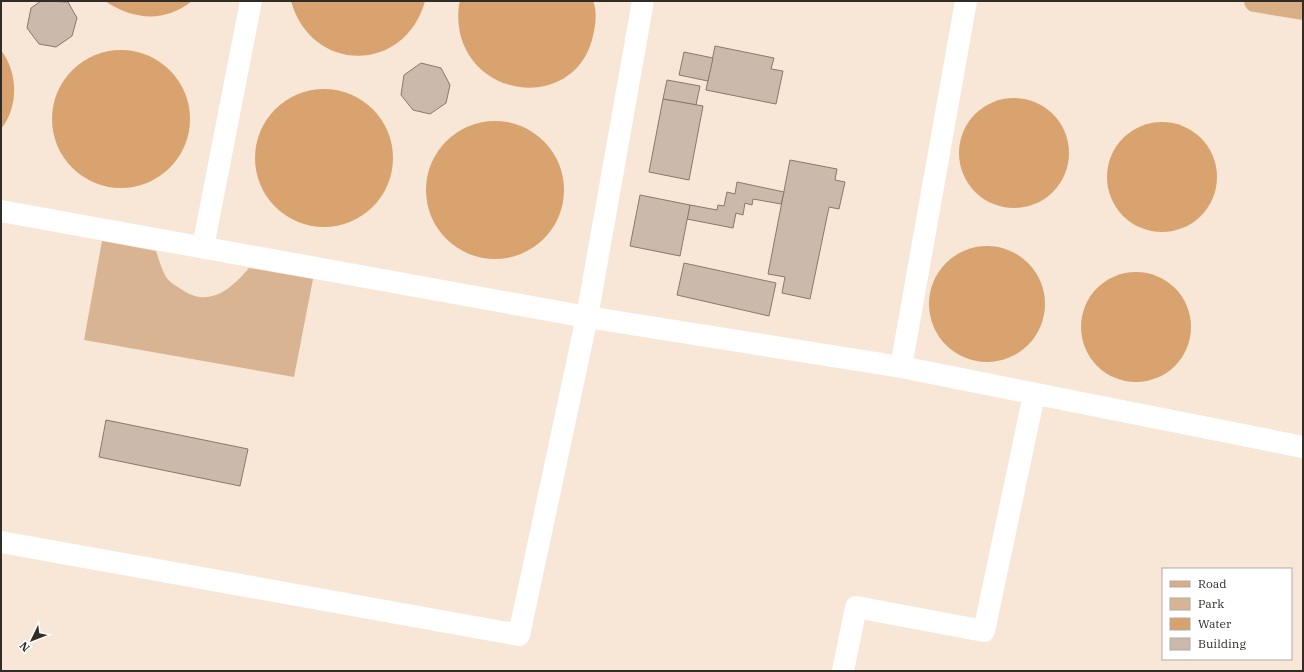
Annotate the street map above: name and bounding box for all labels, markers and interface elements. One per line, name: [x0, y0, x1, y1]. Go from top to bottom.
legend: [1162, 568, 1292, 660]
text: Road: [1198, 576, 1227, 591]
text: Park: [1198, 596, 1224, 611]
text: Water: [1198, 616, 1232, 631]
north arrow: [12, 620, 52, 660]
text: Building: [1198, 636, 1246, 651]
text: N: [16, 639, 33, 655]

